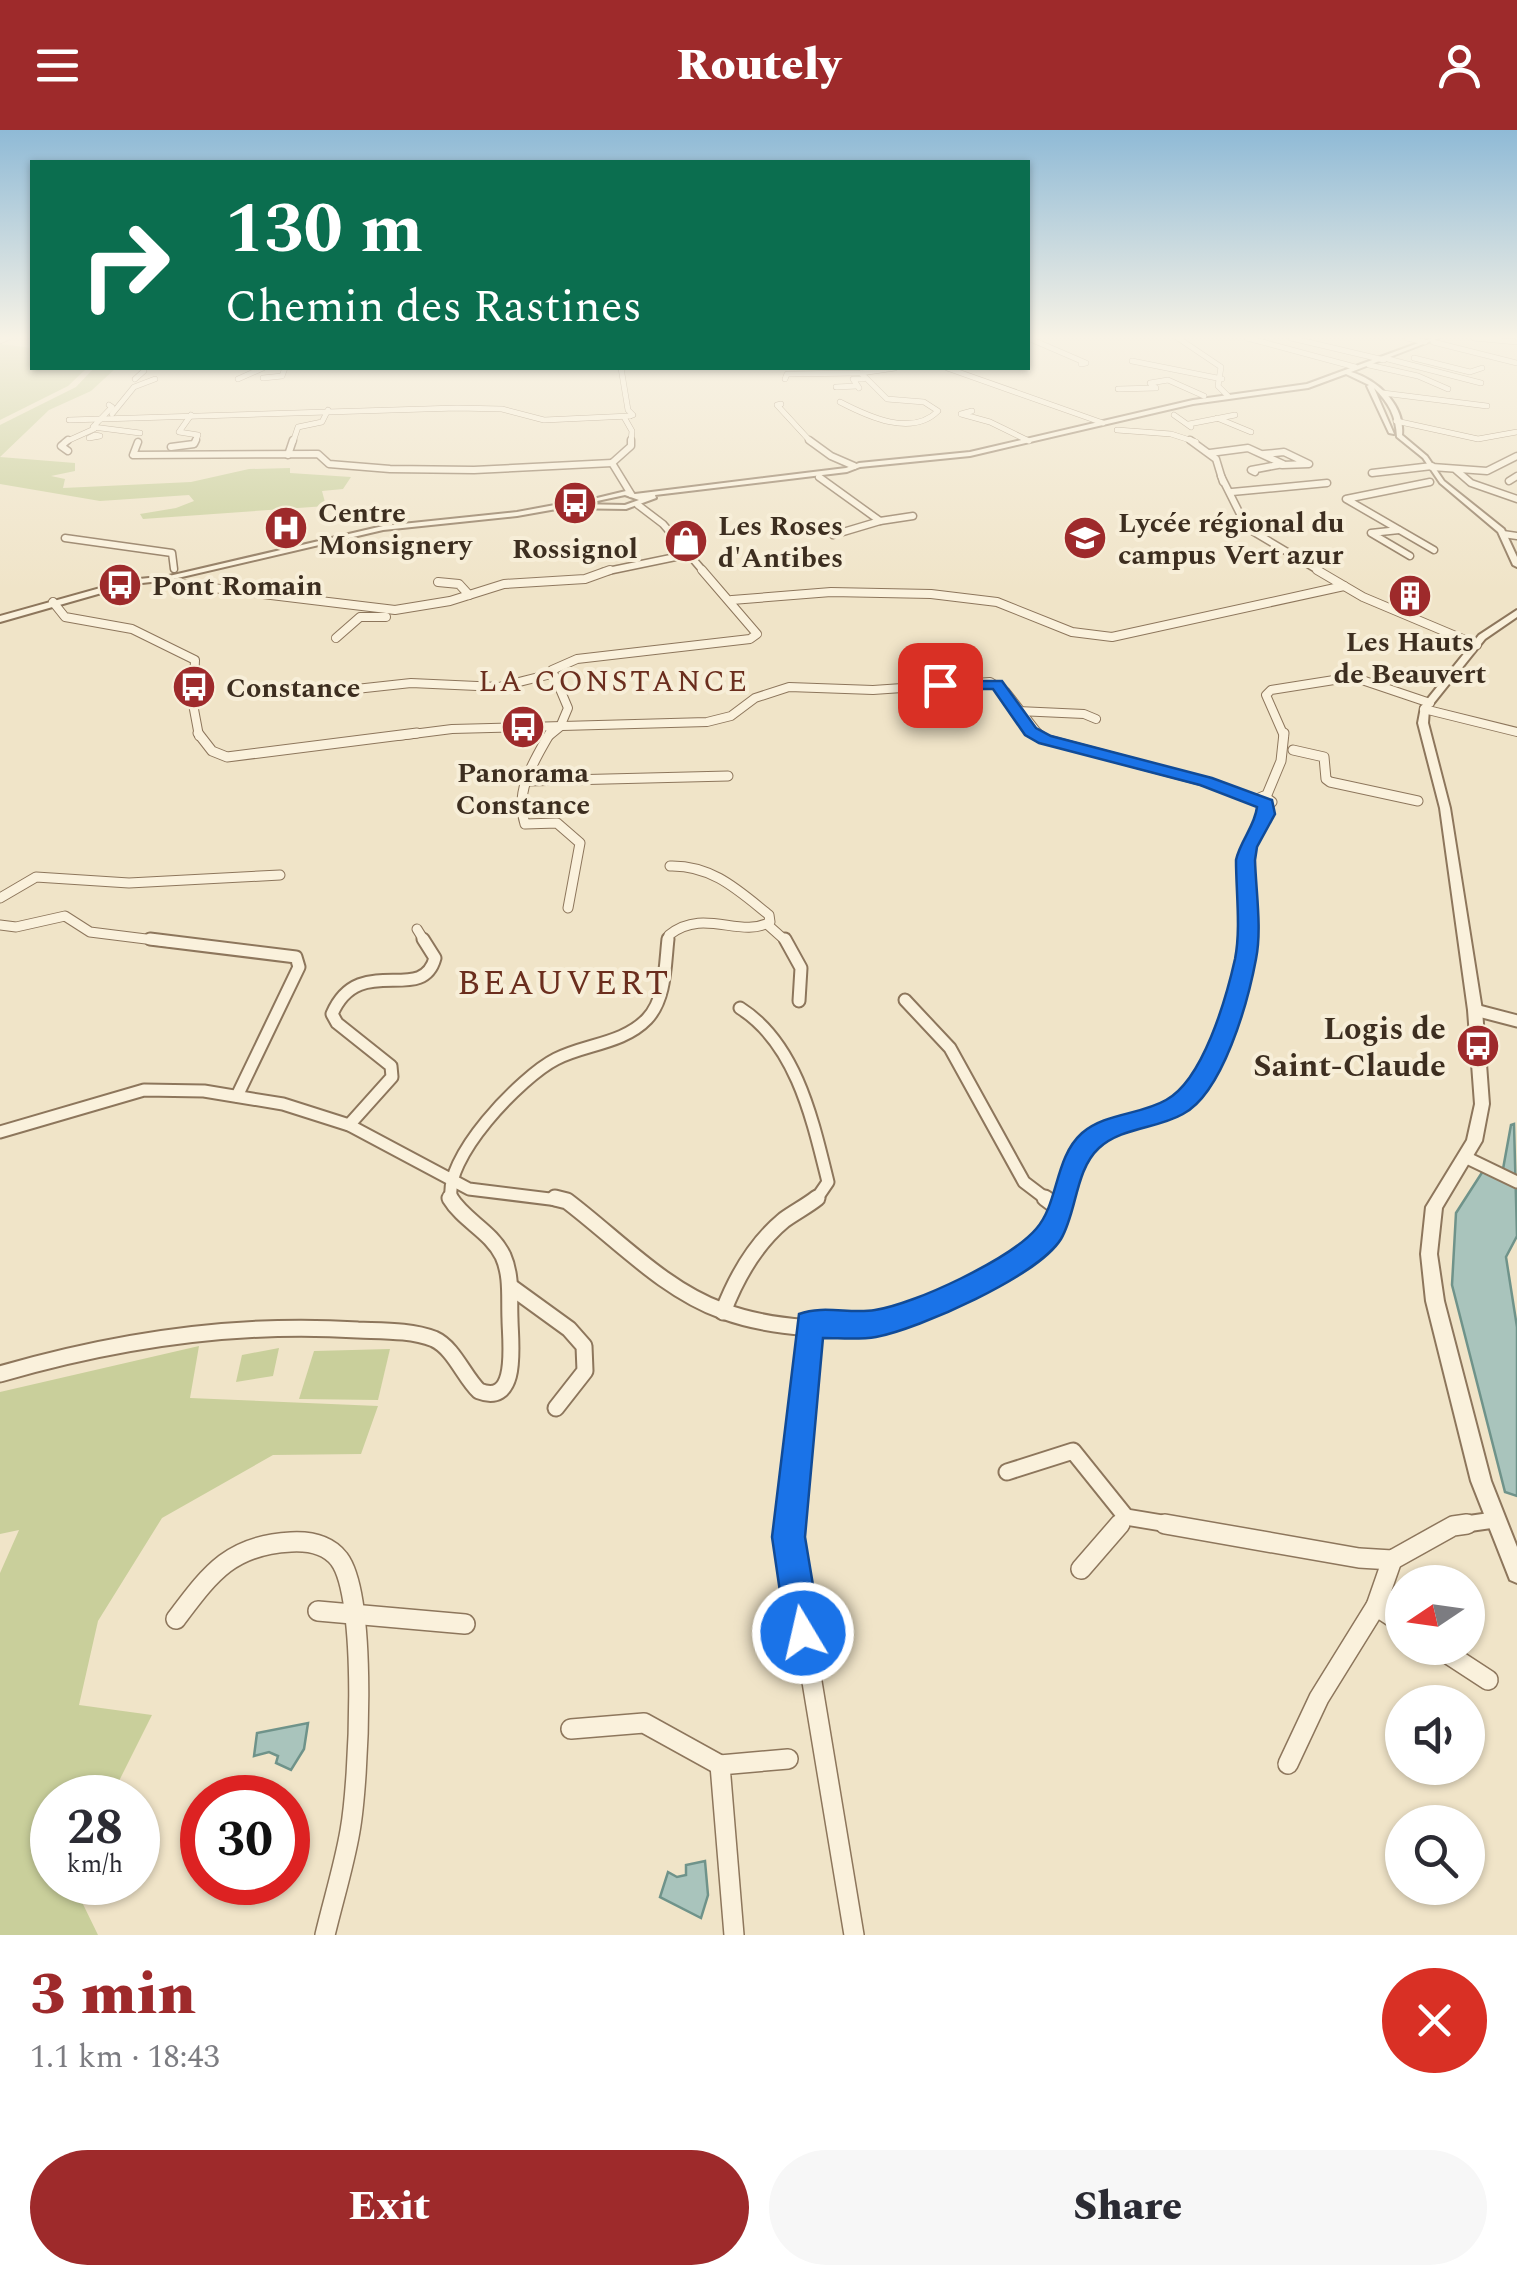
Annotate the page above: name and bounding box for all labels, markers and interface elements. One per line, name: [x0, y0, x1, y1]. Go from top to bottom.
text: Routely: [677, 31, 840, 100]
icon: menu: [30, 38, 85, 93]
icon: person: [1432, 38, 1487, 93]
text: 130 m: [225, 177, 423, 283]
icon: right: [60, 200, 190, 330]
text: Chemin des Rastines: [225, 273, 642, 342]
bus stop icon: Rossignol: [552, 480, 598, 526]
place label: Centre Monsignery: [318, 492, 474, 567]
place label: Lycée régional du campus Vert azur: [1118, 502, 1345, 577]
hospital icon: Centre Monsignery: [263, 505, 309, 551]
place label: Les Roses d'Antibes: [718, 505, 843, 580]
school or university icon: Lycée régional du campus Vert azur: [1062, 515, 1108, 561]
shop icon: Les Roses d'Antibes: [663, 518, 709, 564]
place label: Rossignol: [512, 528, 638, 571]
bus stop icon: Pont Romain: [97, 562, 143, 608]
place label: Pont Romain: [152, 565, 323, 608]
building icon: Les Hauts de Beauvert: [1387, 573, 1433, 619]
place label: Les Hauts de Beauvert: [1334, 621, 1486, 696]
pin: [898, 643, 983, 728]
icon: arrive: [913, 658, 968, 713]
district label: LA CONSTANCE: [478, 659, 750, 705]
bus stop icon: Constance: [171, 664, 217, 710]
place label: Constance: [226, 667, 360, 710]
bus stop icon: Panorama Constance: [500, 704, 546, 750]
place label: Panorama Constance: [456, 752, 590, 827]
district label: BEAUVERT: [457, 957, 671, 1010]
place label: Logis de Saint-Claude: [1253, 1005, 1446, 1091]
bus stop icon: Logis de Saint-Claude: [1455, 1023, 1501, 1069]
north arrow: [1385, 1565, 1485, 1665]
map controls: [1385, 1565, 1485, 1905]
position arrow: [751, 1581, 855, 1685]
button: sound: [1385, 1685, 1485, 1785]
speed limit sign: 30: [180, 1775, 310, 1905]
text: 28: [67, 1790, 123, 1866]
button: search: [1385, 1805, 1485, 1905]
text: km/h: [67, 1846, 123, 1884]
text: 3 min: [30, 1949, 196, 2041]
button: close: [1382, 1968, 1487, 2073]
text: 1.1 km · 18:43: [30, 2033, 219, 2082]
button: Exit: [30, 2150, 749, 2265]
button: Share: [769, 2150, 1487, 2265]

